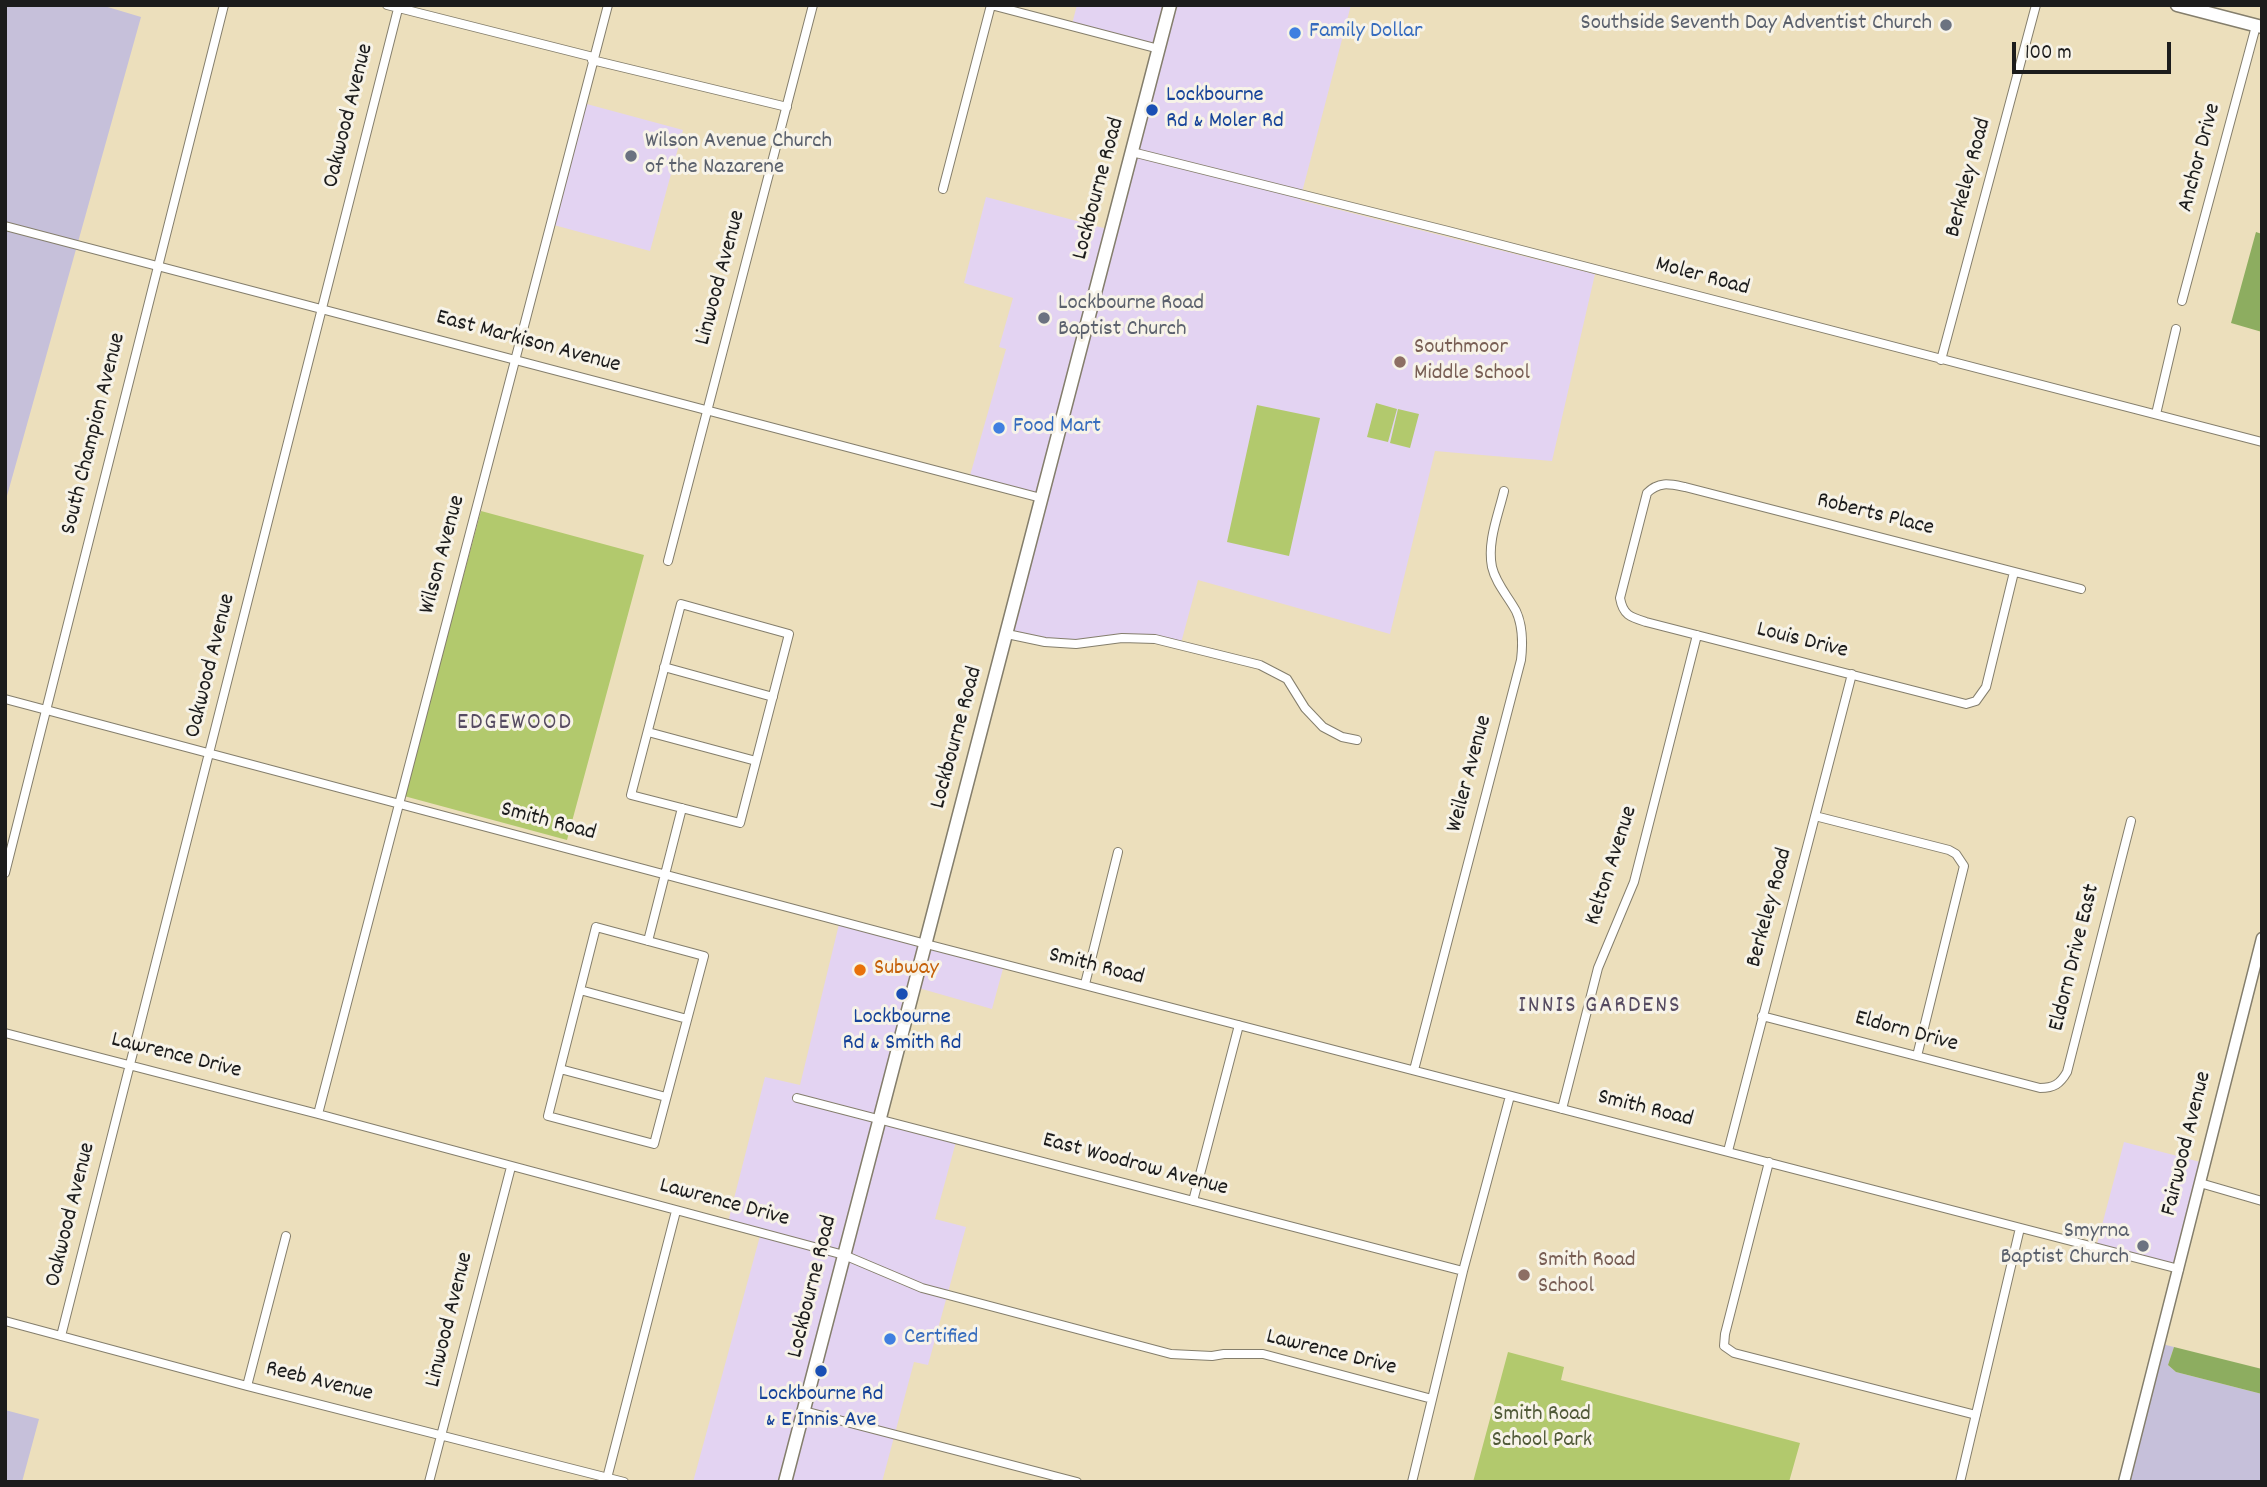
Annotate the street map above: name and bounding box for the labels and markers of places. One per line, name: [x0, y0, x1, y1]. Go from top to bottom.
place label: Southside Seventh Day Adventist Church: [1581, 11, 1932, 39]
marker: Southside Seventh Day Adventist Church: [1938, 17, 1954, 33]
place label: Family Dollar: [1309, 19, 1422, 47]
marker: Family Dollar: [1287, 25, 1303, 41]
place label: Lockbourne Rd & Moler Rd: [1166, 83, 1284, 137]
marker: Lockbourne Rd & Moler Rd: [1144, 102, 1160, 118]
place label: Wilson Avenue Church of the Nazarene: [645, 129, 832, 183]
marker: Wilson Avenue Church of the Nazarene: [623, 148, 639, 164]
place label: Lockbourne Road Baptist Church: [1058, 291, 1204, 345]
marker: Lockbourne Road Baptist Church: [1036, 310, 1052, 326]
place label: Southmoor Middle School: [1414, 335, 1530, 389]
marker: Southmoor Middle School: [1392, 354, 1408, 370]
place label: Food Mart: [1013, 414, 1101, 442]
marker: Food Mart: [991, 420, 1007, 436]
place label: Subway: [874, 956, 939, 984]
marker: Subway: [852, 962, 868, 978]
marker: Lockbourne Rd & Smith Rd: [894, 986, 910, 1002]
place label: Lockbourne Rd & Smith Rd: [842, 1005, 962, 1059]
place label: Smyrna Baptist Church: [2000, 1219, 2129, 1273]
marker: Smyrna Baptist Church: [2135, 1238, 2151, 1254]
place label: Smith Road School: [1538, 1248, 1635, 1302]
marker: Smith Road School: [1516, 1267, 1532, 1283]
place label: Certified: [904, 1325, 978, 1353]
marker: Certified: [882, 1331, 898, 1347]
marker: Lockbourne Rd & E Innis Ave: [813, 1363, 829, 1379]
place label: Lockbourne Rd & E Innis Ave: [759, 1382, 883, 1436]

